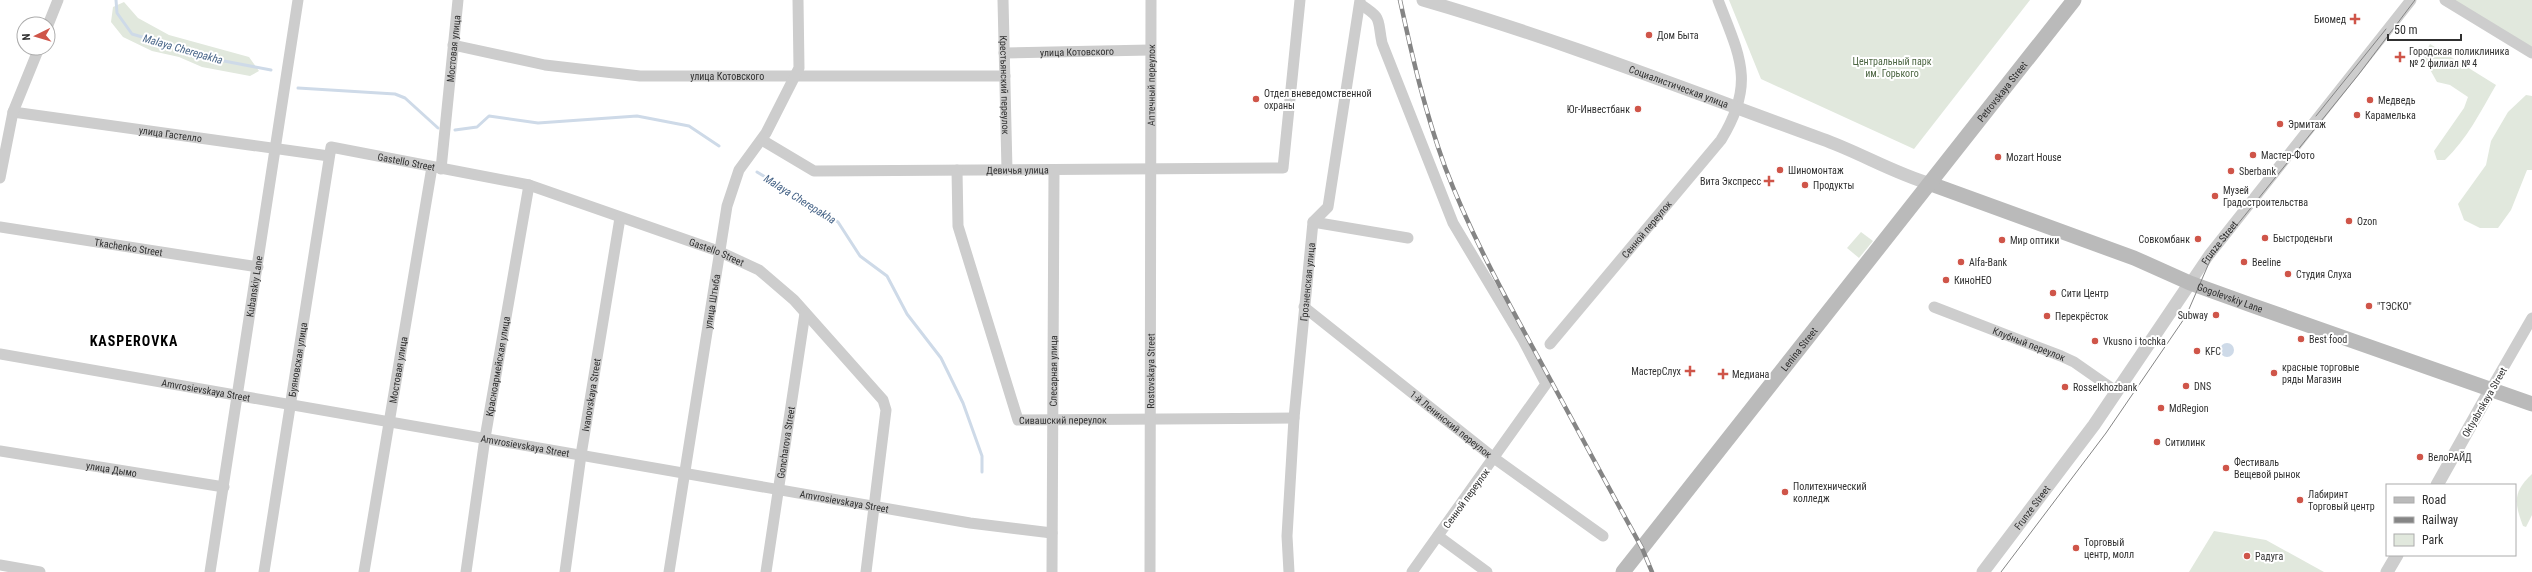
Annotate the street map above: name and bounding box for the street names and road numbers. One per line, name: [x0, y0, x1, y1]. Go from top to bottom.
street label: Мостовая улица: [445, 14, 462, 83]
street label: Крестьянский переулок: [998, 35, 1011, 135]
street label: Аптечный переулок: [1146, 44, 1157, 126]
street label: улица Котовского: [1040, 46, 1114, 58]
street label: Petrovskaya Street: [1975, 59, 2029, 124]
street label: Социалистическая улица: [1627, 64, 1730, 110]
street label: улица Котовского: [690, 71, 764, 82]
street label: улица Гастелло: [138, 125, 203, 144]
street label: Gastello Street: [377, 151, 436, 173]
street label: Девичья улица: [986, 164, 1049, 176]
street label: Сенной переулок: [1620, 198, 1674, 260]
street label: Frunze Street: [2199, 219, 2240, 267]
street label: Gastello Street: [687, 236, 746, 268]
street label: Tkachenko Street: [94, 237, 163, 258]
street label: Грозненская улица: [1298, 242, 1317, 322]
street label: Kubanskiy Lane: [244, 255, 265, 318]
street label: улица Штыба: [703, 273, 722, 330]
street label: Gogolevskiy Lane: [2196, 281, 2265, 315]
street label: Красноармейская улица: [484, 315, 512, 417]
street label: Буяновская улица: [287, 321, 309, 398]
street label: Lenina Street: [1779, 325, 1820, 373]
street label: Клубный переулок: [1991, 325, 2067, 363]
street label: Rostovskaya Street: [1145, 333, 1156, 409]
street label: Слесарная улица: [1048, 335, 1059, 407]
street label: Мостовая улица: [387, 336, 409, 404]
street label: Ivanovskaya Street: [580, 358, 603, 432]
street label: Oktyabrskaya Street: [2460, 365, 2509, 439]
street label: Amvrosievskaya Street: [161, 377, 251, 403]
street label: 1-й Ленинский переулок: [1408, 389, 1494, 460]
street label: Goncharova Street: [775, 406, 797, 479]
street label: Сивашский переулок: [1019, 414, 1107, 426]
street label: Amvrosievskaya Street: [480, 433, 570, 459]
street label: улица Дымо: [85, 460, 138, 479]
street label: Сенной переулок: [1441, 466, 1492, 530]
street label: Frunze Street: [2012, 483, 2052, 532]
street label: Amvrosievskaya Street: [799, 488, 889, 515]

